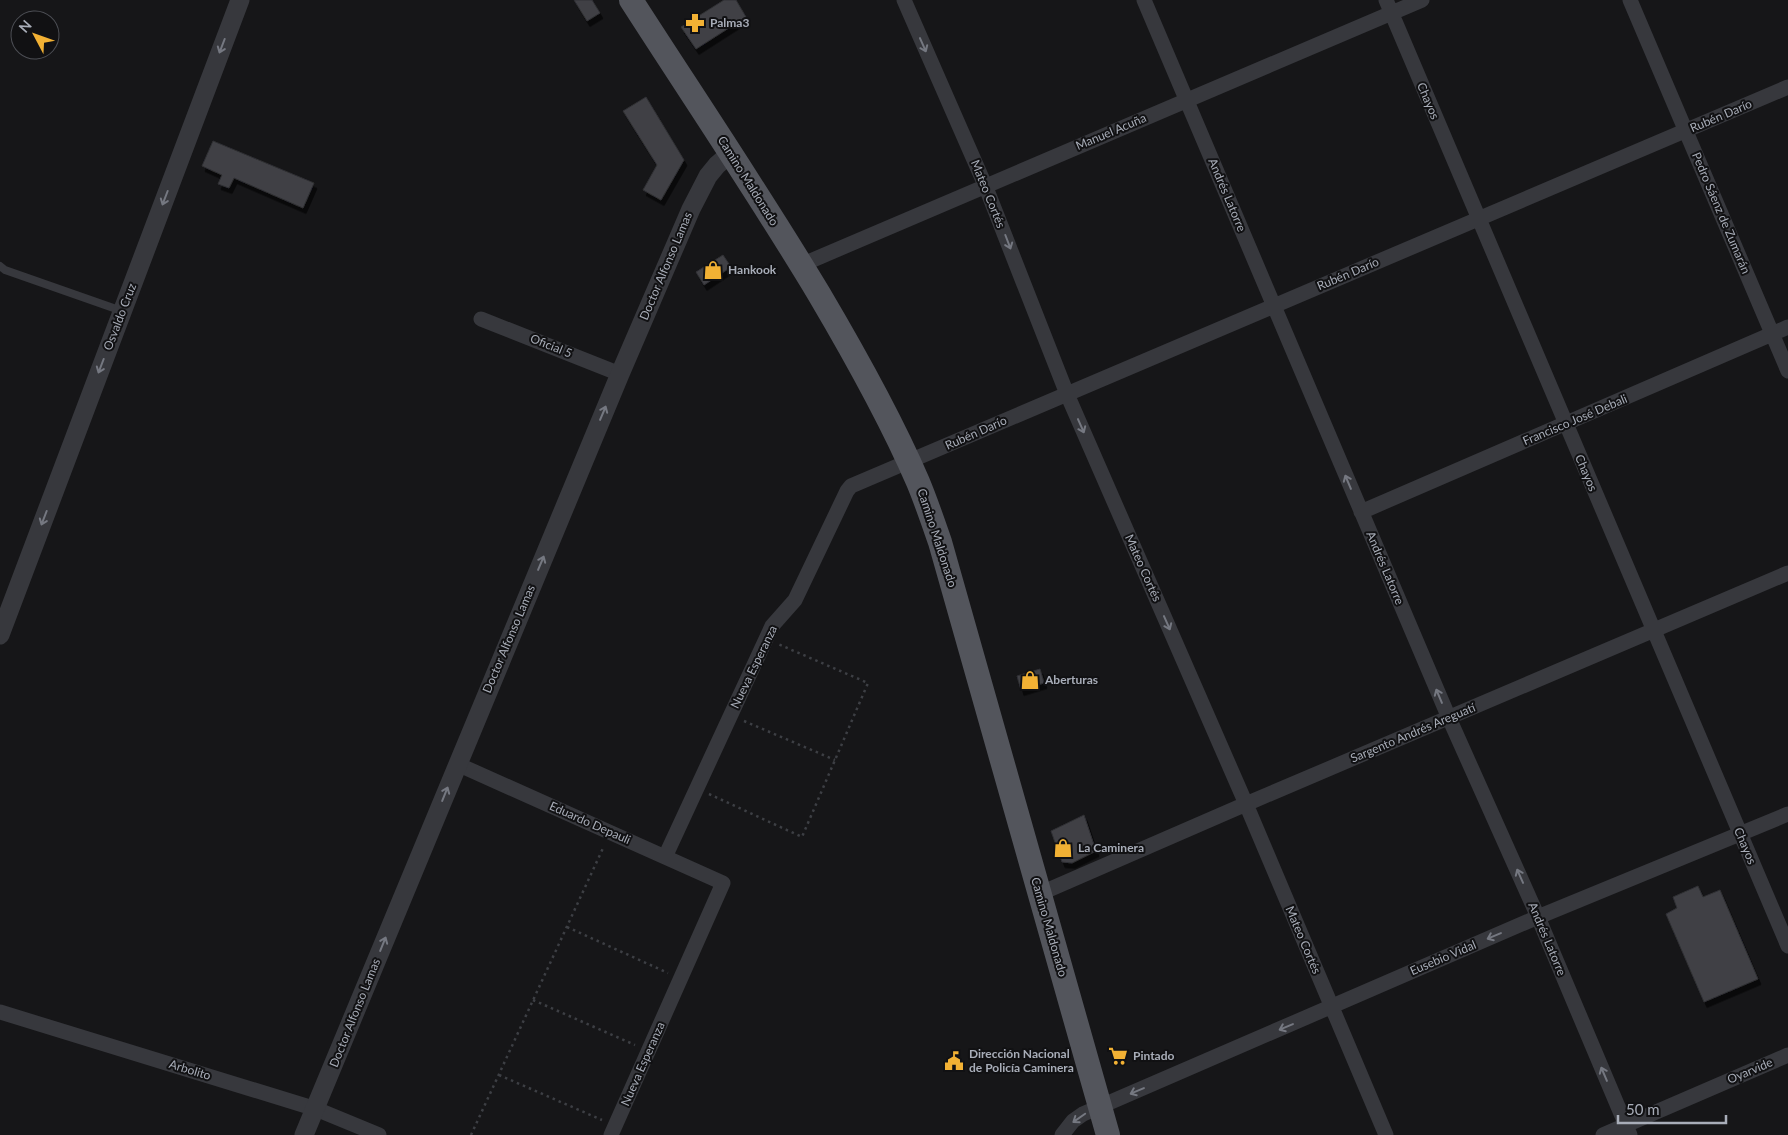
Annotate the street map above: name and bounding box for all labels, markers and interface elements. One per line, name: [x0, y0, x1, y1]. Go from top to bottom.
north arrow: [10, 10, 60, 60]
pharmacy icon: Palma3: [684, 12, 706, 34]
place label: Palma3: [710, 15, 749, 30]
text: N: [15, 16, 35, 36]
one-way arrow: [217, 37, 226, 53]
one-way arrow: [919, 37, 929, 52]
street label: Chayos: [1414, 80, 1443, 121]
street label: Rubén Darío: [1688, 96, 1754, 135]
street label: Manuel Acuña: [1073, 110, 1148, 153]
street label: Camino Maldonado: [715, 133, 782, 228]
street label: Pedro Sáenz de Zumarán: [1689, 150, 1754, 276]
street label: Andrés Latorre: [1205, 156, 1250, 234]
street label: Mateo Cortés: [968, 158, 1009, 230]
one-way arrow: [160, 189, 169, 205]
street label: Doctor Alfonso Lamas: [636, 209, 695, 322]
one-way arrow: [1004, 234, 1013, 249]
street label: Rubén Darío: [1315, 254, 1381, 293]
shop icon: Hankook: [702, 259, 724, 281]
place label: Hankook: [728, 262, 777, 277]
street label: Osvaldo Cruz: [100, 281, 139, 352]
street label: Oficial 5: [528, 330, 574, 361]
one-way arrow: [96, 358, 106, 373]
street label: Francisco José Debali: [1520, 391, 1629, 448]
one-way arrow: [599, 406, 609, 421]
street label: Rubén Darío: [943, 412, 1009, 453]
one-way arrow: [1077, 418, 1087, 433]
street label: Chayos: [1572, 452, 1601, 493]
one-way arrow: [1343, 475, 1353, 490]
street label: Camino Maldonado: [914, 487, 961, 589]
one-way arrow: [39, 510, 48, 525]
street label: Andrés Latorre: [1363, 529, 1408, 607]
street label: Mateo Cortés: [1122, 532, 1165, 604]
one-way arrow: [536, 556, 546, 571]
street label: Doctor Alfonso Lamas: [479, 582, 538, 695]
one-way arrow: [1163, 615, 1173, 630]
street label: Nueva Esperanza: [727, 623, 780, 711]
shop icon: Aberturas: [1019, 669, 1041, 691]
place label: Aberturas: [1044, 672, 1098, 687]
one-way arrow: [1434, 689, 1444, 704]
street label: Sargento Andrés Areguatí: [1348, 699, 1478, 766]
one-way arrow: [440, 787, 450, 802]
street label: Eduardo Depauli: [547, 798, 633, 847]
street label: Chayos: [1731, 825, 1760, 866]
shop icon: La Caminera: [1052, 837, 1074, 859]
place label: La Caminera: [1078, 840, 1144, 855]
one-way arrow: [1515, 869, 1524, 884]
street label: Camino Maldonado: [1028, 875, 1071, 979]
street label: Andrés Latorre: [1525, 900, 1570, 978]
street label: Mateo Cortés: [1282, 904, 1324, 976]
one-way arrow: [1487, 932, 1502, 942]
one-way arrow: [379, 937, 388, 952]
street label: Eusebio Vidal: [1407, 937, 1478, 978]
street label: Doctor Alfonso Lamas: [326, 956, 383, 1069]
street label: Nueva Esperanza: [617, 1019, 668, 1108]
one-way arrow: [1279, 1022, 1294, 1032]
supermarket icon: Pintado: [1107, 1045, 1129, 1067]
place label: Dirección Nacional de Policía Caminera: [969, 1046, 1074, 1075]
place label: Pintado: [1133, 1048, 1175, 1063]
public building icon: Dirección Nacional de Policía Caminera: [943, 1050, 965, 1072]
street label: Oyarvide: [1725, 1054, 1775, 1087]
street label: Arbolito: [167, 1056, 213, 1083]
one-way arrow: [1599, 1067, 1608, 1082]
one-way arrow: [1130, 1087, 1145, 1097]
scale bar: [1618, 1092, 1726, 1124]
text: 50 m: [1626, 1100, 1660, 1118]
one-way arrow: [1072, 1113, 1086, 1123]

